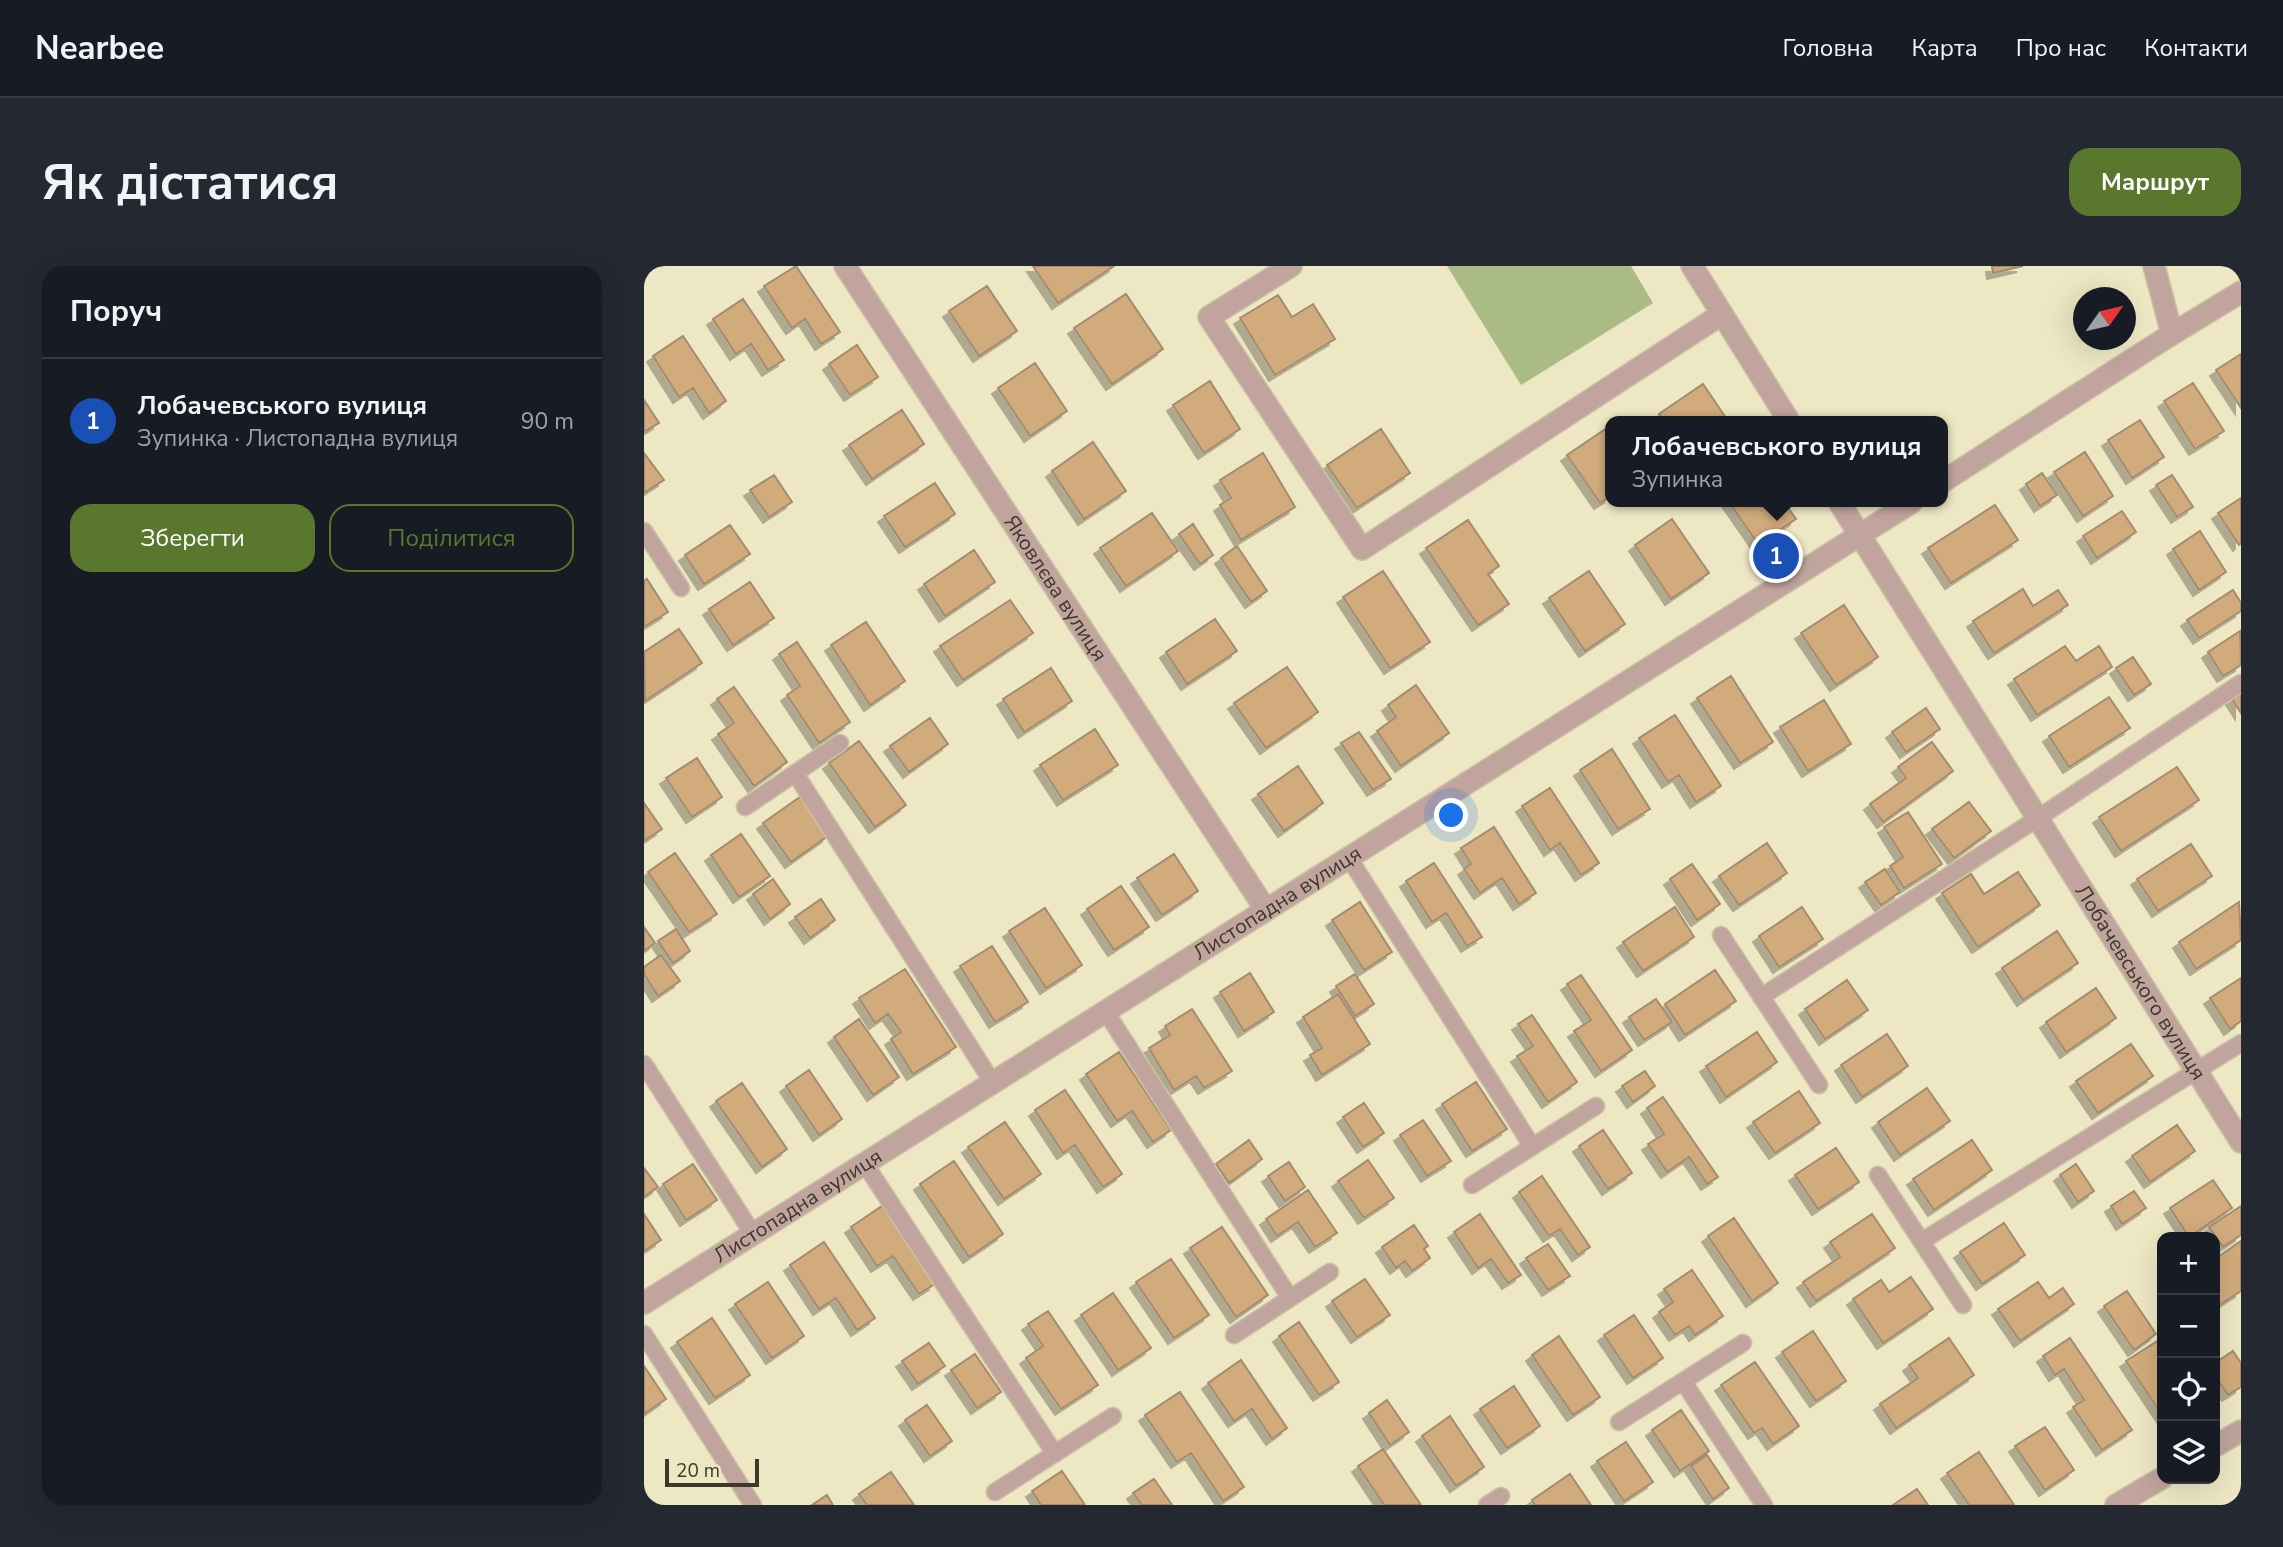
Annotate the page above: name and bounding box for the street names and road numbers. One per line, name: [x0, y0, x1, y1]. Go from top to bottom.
street label: Яковлєва вулиця: [998, 510, 1114, 667]
street label: Листопадна вулиця: [1188, 839, 1367, 967]
street label: Лобачевського вулиця: [2069, 879, 2213, 1085]
street label: Листопадна вулиця: [708, 1142, 887, 1269]

